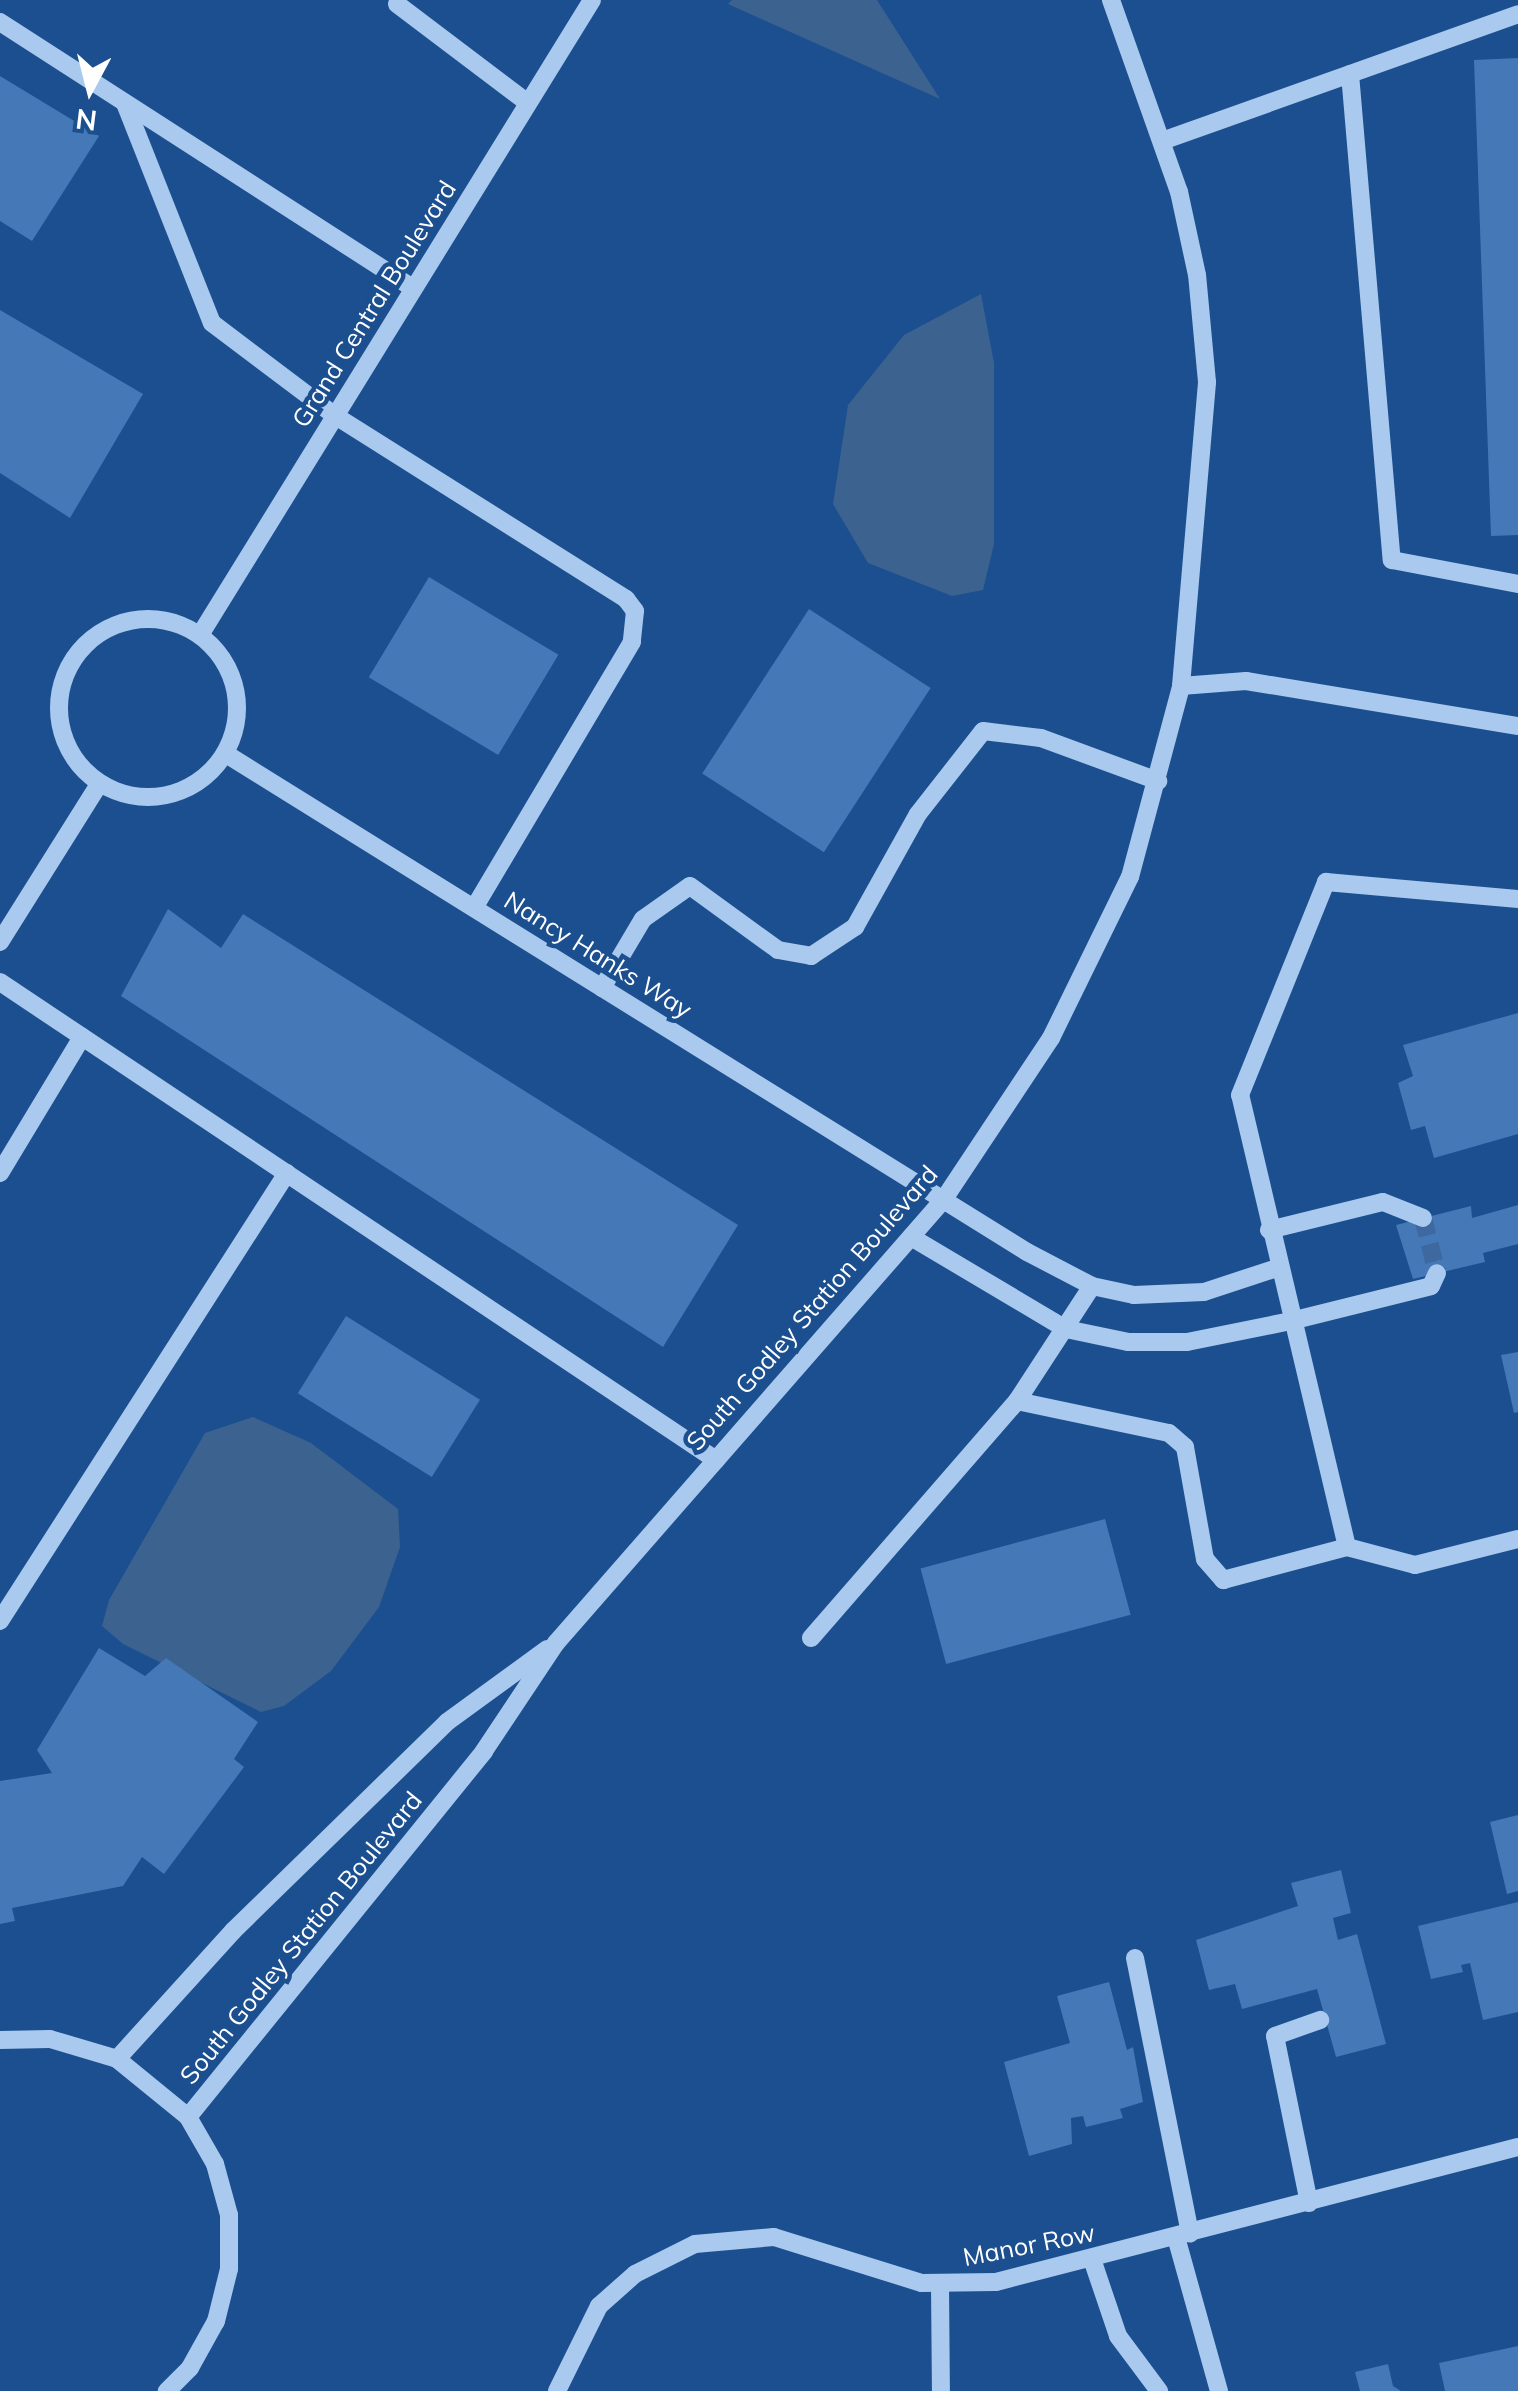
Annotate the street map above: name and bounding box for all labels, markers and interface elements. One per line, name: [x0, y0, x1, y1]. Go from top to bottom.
north arrow: [40, 40, 140, 140]
text: N: [74, 102, 99, 139]
street label: Grand Central Boulevard: [286, 175, 462, 433]
street label: Nancy Hanks Way: [499, 885, 697, 1025]
street label: South Godley Station Boulevard: [680, 1160, 944, 1456]
street label: South Godley Station Boulevard: [174, 1786, 428, 2090]
street label: Manor Row: [960, 2218, 1098, 2272]

